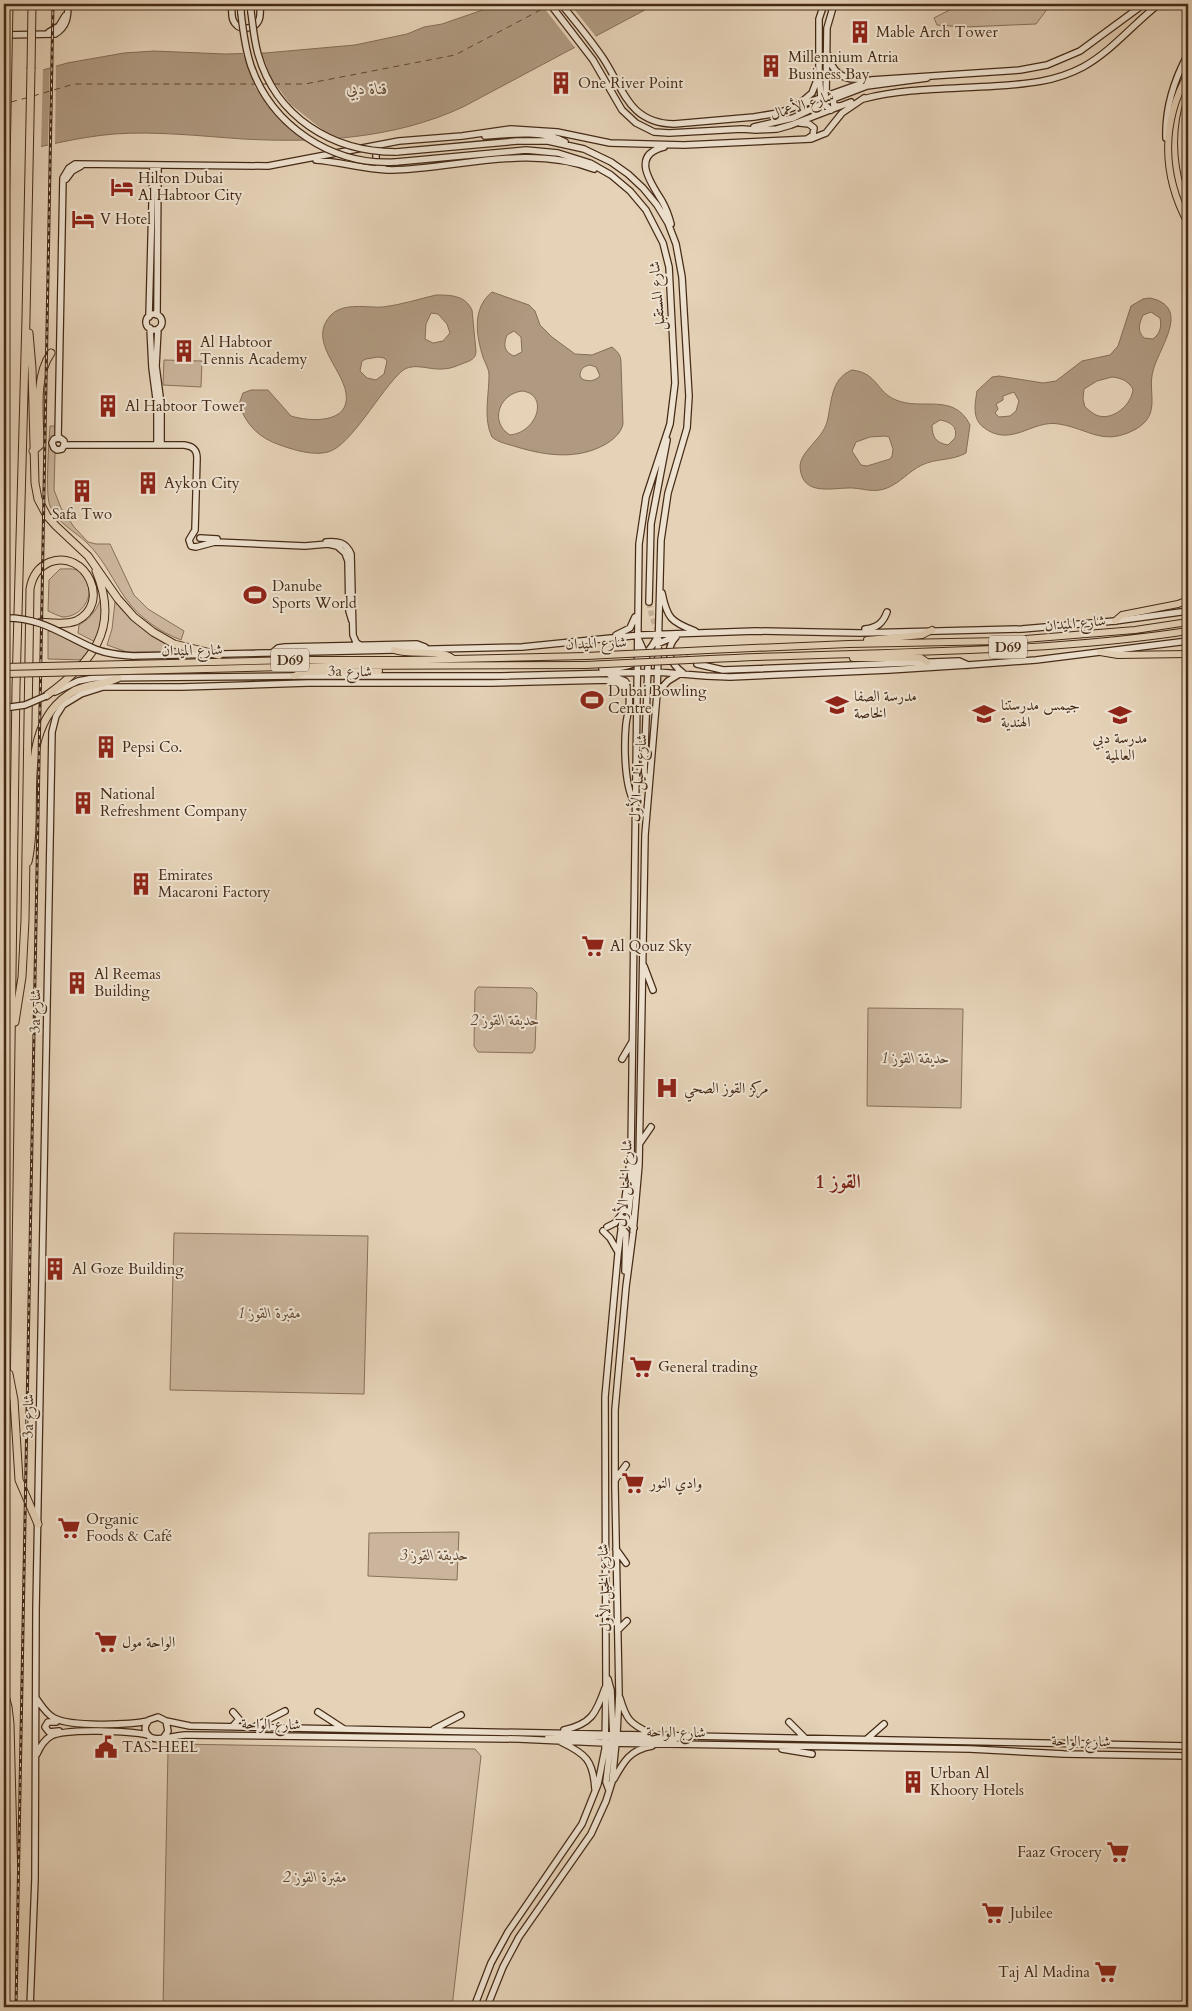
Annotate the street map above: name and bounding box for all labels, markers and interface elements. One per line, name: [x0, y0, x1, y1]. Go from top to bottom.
building icon: Mable Arch Tower: [847, 19, 873, 45]
place label: Mable Arch Tower: [876, 22, 999, 42]
place label: Millennium Atria Business Bay: [788, 47, 899, 84]
building icon: Millennium Atria Business Bay: [758, 53, 784, 79]
building icon: One River Point: [548, 70, 574, 96]
place label: One River Point: [578, 73, 684, 93]
water label: قناة دبي: [346, 78, 388, 101]
street label: شارع الأعمال: [767, 84, 837, 128]
place label: Hilton Dubai Al Habtoor City: [138, 168, 242, 205]
hotel icon: Hilton Dubai Al Habtoor City: [109, 174, 135, 200]
hotel icon: V Hotel: [70, 206, 96, 232]
place label: V Hotel: [100, 209, 151, 229]
street label: شارع المستقبل: [644, 260, 673, 332]
place label: Al Habtoor Tennis Academy: [200, 332, 308, 369]
building icon: Al Habtoor Tennis Academy: [171, 338, 197, 364]
building icon: Al Habtoor Tower: [95, 393, 121, 419]
place label: Al Habtoor Tower: [125, 396, 245, 416]
building icon: Aykon City: [135, 470, 161, 496]
place label: Aykon City: [164, 473, 240, 493]
building icon: Safa Two: [69, 478, 95, 504]
place label: Safa Two: [52, 504, 112, 524]
place label: Danube Sports World: [272, 576, 357, 613]
sports icon: Danube Sports World: [242, 582, 268, 608]
street label: شارع الميدان: [1044, 610, 1107, 639]
street label: شارع الميدان: [565, 632, 627, 657]
road number: D69: [989, 636, 1027, 659]
street label: شارع الميدان: [161, 639, 223, 664]
road number: D69: [271, 648, 309, 672]
street label: 3a شارع: [328, 661, 372, 684]
place label: Dubai Bowling Centre: [608, 681, 707, 718]
place label: مدرسة الصفا الخاصة: [854, 686, 917, 723]
sports icon: Dubai Bowling Centre: [579, 687, 605, 713]
school or university icon: مدرسة الصفا الخاصة: [824, 692, 850, 718]
place label: جيمس مدرستنا الهندية: [1001, 695, 1080, 732]
school or university icon: جيمس مدرستنا الهندية: [971, 701, 997, 727]
school or university icon: مدرسة دبي العالمية: [1107, 702, 1133, 728]
place label: مدرسة دبي العالمية: [1093, 728, 1147, 765]
street label: شارع الخيل الأول: [623, 733, 655, 823]
building icon: Pepsi Co.: [93, 734, 119, 760]
place label: Pepsi Co.: [122, 737, 182, 757]
place label: National Refreshment Company: [100, 784, 247, 821]
building icon: National Refreshment Company: [70, 790, 96, 816]
place label: Emirates Macaroni Factory: [158, 865, 270, 902]
building icon: Emirates Macaroni Factory: [128, 871, 154, 897]
supermarket icon: Al Qouz Sky: [580, 933, 606, 959]
place label: Al Qouz Sky: [610, 936, 692, 956]
place label: Al Reemas Building: [94, 964, 161, 1001]
building icon: Al Reemas Building: [64, 970, 90, 996]
street label: 3a شارع: [25, 989, 48, 1033]
park label: حديقة القوز 2: [469, 1010, 540, 1030]
park label: حديقة القوز 1: [880, 1048, 950, 1068]
hospital icon: مركز القوز الصحي: [654, 1075, 680, 1101]
place label: مركز القوز الصحي: [684, 1078, 768, 1102]
street label: شارع الخيل الأول: [610, 1138, 640, 1228]
district label: القوز 1: [815, 1168, 861, 1195]
building icon: Al Goze Building: [42, 1256, 68, 1282]
place label: Al Goze Building: [72, 1259, 184, 1279]
park label: مقبرة القوز 1: [237, 1303, 301, 1323]
supermarket icon: General trading: [628, 1354, 654, 1380]
place label: General trading: [658, 1357, 758, 1377]
street label: 3a شارع: [18, 1394, 41, 1438]
supermarket icon: وادي النور: [620, 1470, 646, 1496]
place label: وادي النور: [648, 1473, 702, 1495]
place label: Organic Foods & Café: [86, 1509, 172, 1546]
supermarket icon: Organic Foods & Café: [56, 1515, 82, 1541]
street label: شارع الخيل الأول: [591, 1544, 619, 1632]
park label: حديقة القوز 3: [399, 1545, 469, 1565]
supermarket icon: الواحة مول: [93, 1629, 119, 1655]
place label: الواحة مول: [122, 1632, 175, 1652]
street label: شارع الواحة: [241, 1713, 301, 1738]
street label: شارع الواحة: [646, 1721, 706, 1746]
street label: شارع الواحة: [1051, 1730, 1111, 1755]
public building icon: TAS-HEEL: [93, 1734, 119, 1760]
place label: TAS-HEEL: [122, 1737, 199, 1757]
place label: Urban Al Khoory Hotels: [930, 1763, 1024, 1800]
building icon: Urban Al Khoory Hotels: [900, 1769, 926, 1795]
supermarket icon: Faaz Grocery: [1105, 1839, 1131, 1865]
place label: Faaz Grocery: [1017, 1842, 1102, 1862]
park label: مقبرة القوز 2: [282, 1867, 347, 1887]
supermarket icon: Jubilee: [980, 1900, 1006, 1926]
place label: Jubilee: [1008, 1903, 1053, 1923]
supermarket icon: Taj Al Madina: [1093, 1959, 1119, 1985]
place label: Taj Al Madina: [998, 1962, 1091, 1982]

